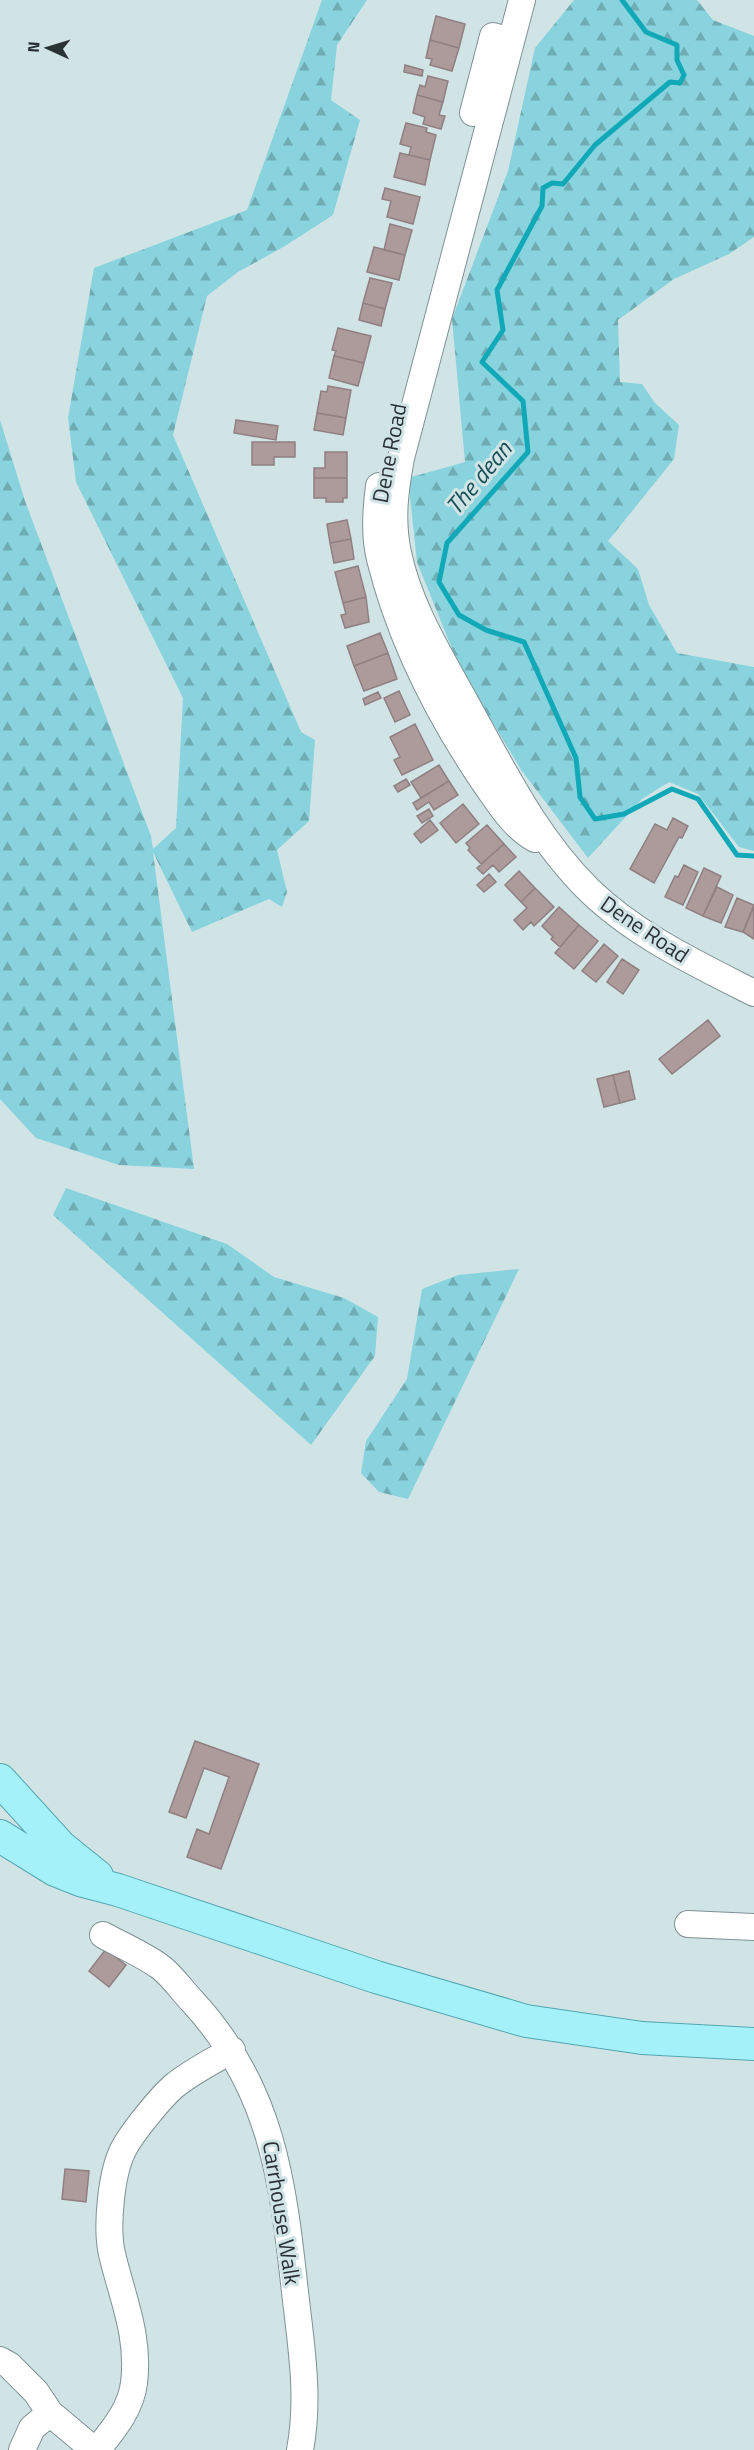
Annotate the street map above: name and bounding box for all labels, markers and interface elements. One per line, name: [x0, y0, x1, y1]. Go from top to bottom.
north arrow: [18, 18, 78, 78]
text: N: [21, 41, 45, 53]
street label: Dene Road: [363, 400, 415, 506]
water label: The dean: [437, 432, 521, 522]
street label: Dene Road: [594, 887, 696, 971]
street label: Carrhouse Walk: [254, 2139, 310, 2288]

